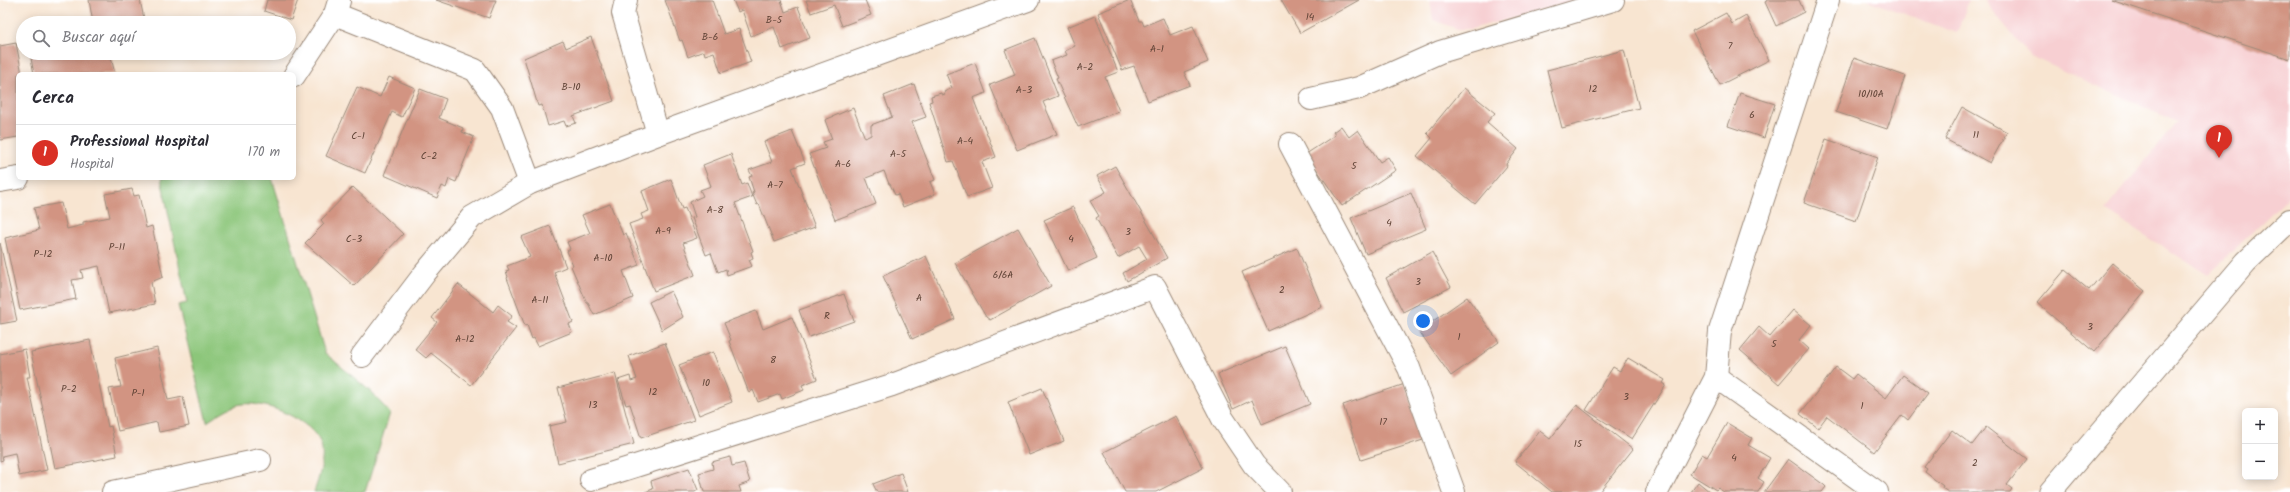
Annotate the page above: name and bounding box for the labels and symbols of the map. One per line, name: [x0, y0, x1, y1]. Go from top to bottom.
house number: 14: [1306, 9, 1315, 25]
house number: B-5: [766, 12, 783, 28]
house number: B-6: [702, 29, 718, 45]
house number: 7: [1728, 38, 1733, 54]
house number: A-1: [1150, 41, 1164, 57]
house number: A-2: [1077, 59, 1093, 75]
house number: B-10: [561, 79, 581, 95]
house number: 12: [1589, 81, 1598, 97]
house number: A-3: [1016, 82, 1032, 98]
house number: 10/10A: [1858, 86, 1884, 102]
house number: 6: [1749, 107, 1755, 123]
pin: 1: [2206, 125, 2232, 158]
house number: 11: [1973, 127, 1979, 143]
house number: C-1: [351, 128, 365, 144]
house number: A-4: [957, 133, 974, 149]
house number: A-5: [890, 146, 907, 162]
house number: C-2: [421, 148, 437, 164]
house number: A-6: [835, 156, 851, 172]
house number: 5: [1351, 158, 1357, 174]
house number: A-7: [767, 177, 783, 193]
house number: A-8: [707, 202, 724, 218]
house number: 4: [1386, 215, 1392, 231]
house number: A-9: [655, 223, 671, 239]
house number: 3: [1125, 224, 1131, 240]
house number: C-3: [346, 231, 362, 247]
house number: 4: [1068, 231, 1074, 247]
house number: P-11: [109, 239, 125, 255]
house number: P-12: [34, 246, 53, 262]
house number: A-10: [594, 250, 612, 266]
house number: 6/6A: [993, 267, 1013, 283]
house number: 3: [1415, 274, 1421, 290]
house number: 2: [1279, 282, 1285, 298]
house number: A: [916, 290, 922, 306]
house number: A-11: [532, 292, 548, 308]
house number: R: [824, 308, 830, 324]
your location: [1413, 311, 1433, 331]
house number: 3: [2087, 319, 2093, 335]
house number: 1: [1457, 329, 1461, 345]
house number: A-12: [455, 331, 475, 347]
house number: 5: [1771, 336, 1777, 352]
house number: 8: [770, 352, 777, 368]
house number: 10: [702, 375, 710, 391]
house number: P-2: [61, 381, 77, 397]
house number: 12: [649, 384, 658, 400]
house number: P-1: [131, 385, 145, 401]
house number: 3: [1623, 389, 1629, 405]
house number: 13: [589, 397, 598, 413]
house number: 1: [1860, 398, 1864, 414]
house number: 17: [1379, 414, 1387, 430]
house number: 15: [1574, 436, 1583, 452]
house number: 4: [1731, 450, 1737, 466]
house number: 2: [1972, 455, 1978, 471]

